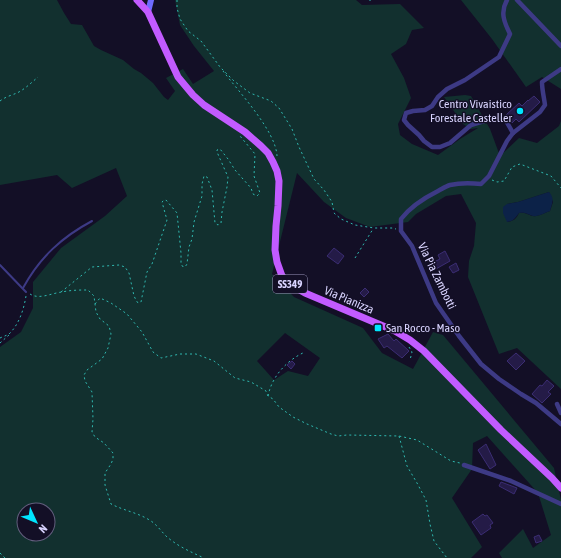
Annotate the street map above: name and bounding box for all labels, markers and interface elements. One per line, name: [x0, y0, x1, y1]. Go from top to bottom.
place label: Centro Vivaistico Forestale Casteller: [430, 97, 512, 125]
marker: Centro Vivaistico Forestale Casteller: [515, 106, 525, 116]
street label: Via Pia Zambotti: [415, 241, 459, 311]
road number: SS349: [273, 275, 307, 293]
street label: Via Pianizza: [322, 283, 376, 317]
place label: San Rocco - Maso: [386, 321, 460, 335]
marker: San Rocco - Maso: [373, 323, 383, 333]
north arrow: [16, 502, 56, 542]
text: N: [37, 522, 50, 535]

